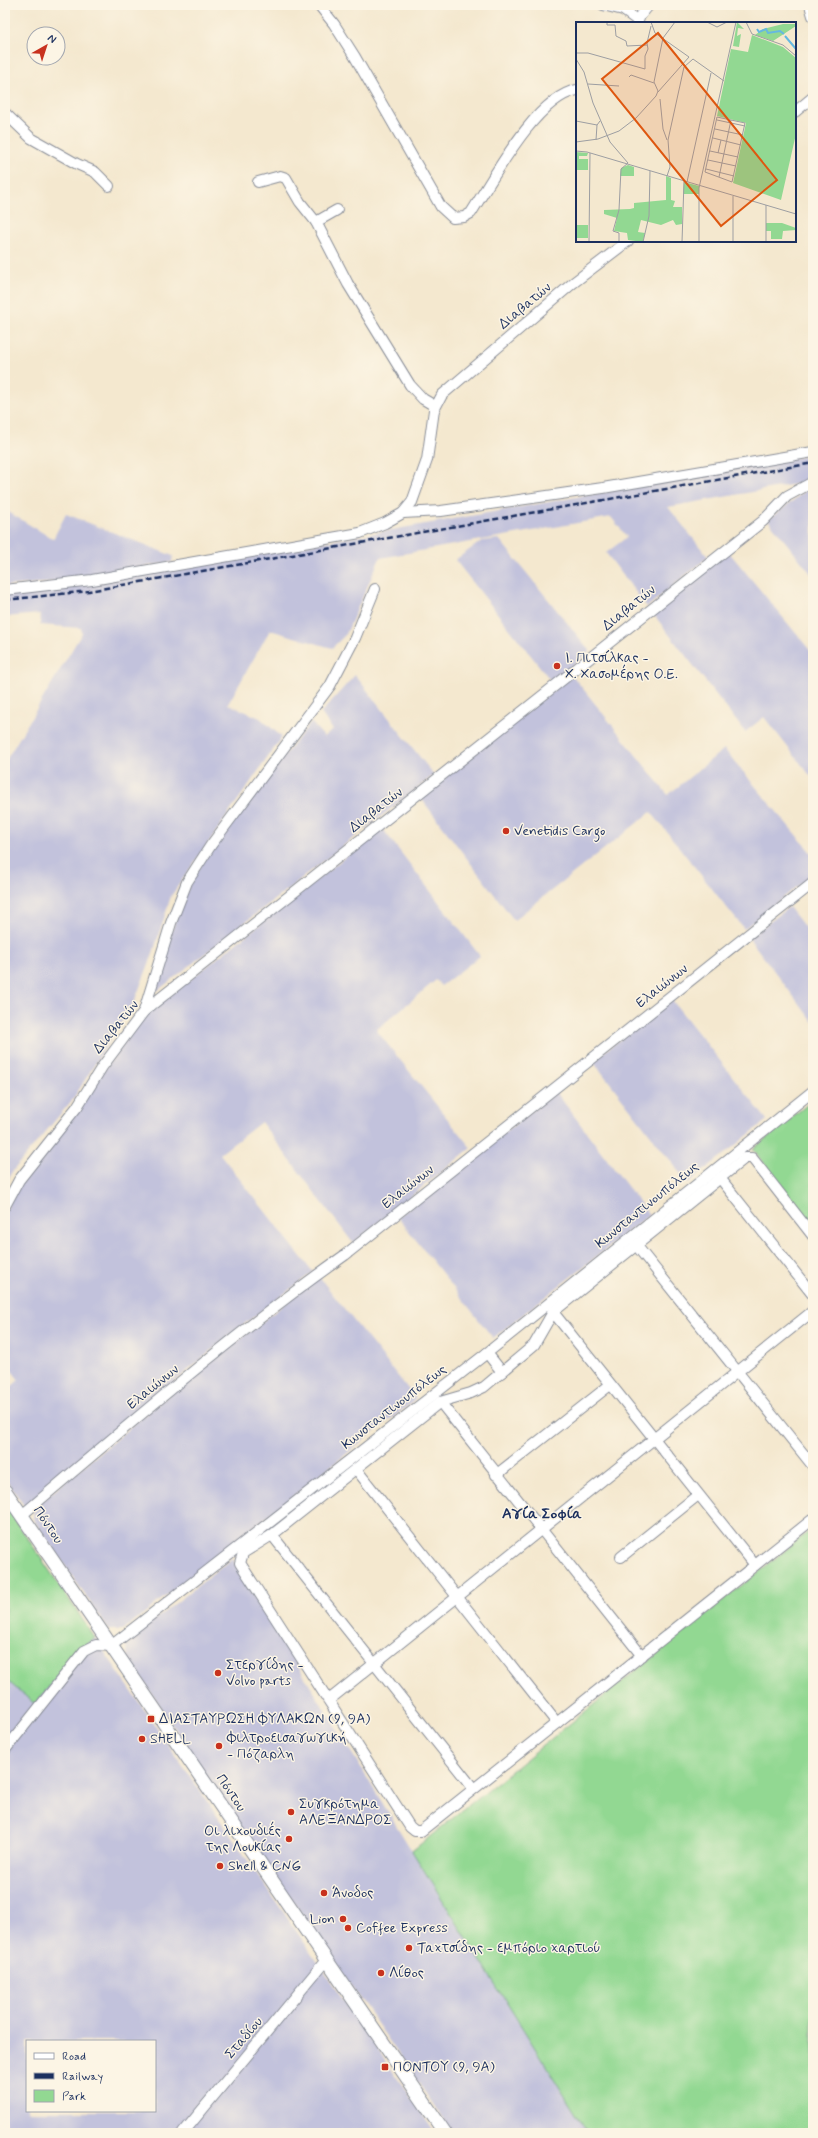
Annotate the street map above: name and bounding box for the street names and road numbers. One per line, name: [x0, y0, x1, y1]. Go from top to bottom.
street label: Διαβατών: [495, 279, 555, 333]
street label: Διαβατών: [599, 581, 659, 635]
street label: Διαβατών: [345, 783, 407, 837]
street label: Ελαιώνων: [632, 960, 692, 1012]
street label: Διαβατών: [89, 997, 143, 1057]
street label: Κωνσταντινουπόλεως: [591, 1158, 703, 1252]
street label: Ελαιώνων: [378, 1161, 438, 1213]
street label: Κωνσταντινουπόλεως: [338, 1360, 450, 1454]
street label: Ελαιώνων: [123, 1361, 183, 1413]
street label: Πόντου: [29, 1503, 67, 1547]
street label: Πόντου: [212, 1771, 250, 1815]
street label: Σταδίου: [221, 2013, 267, 2063]

